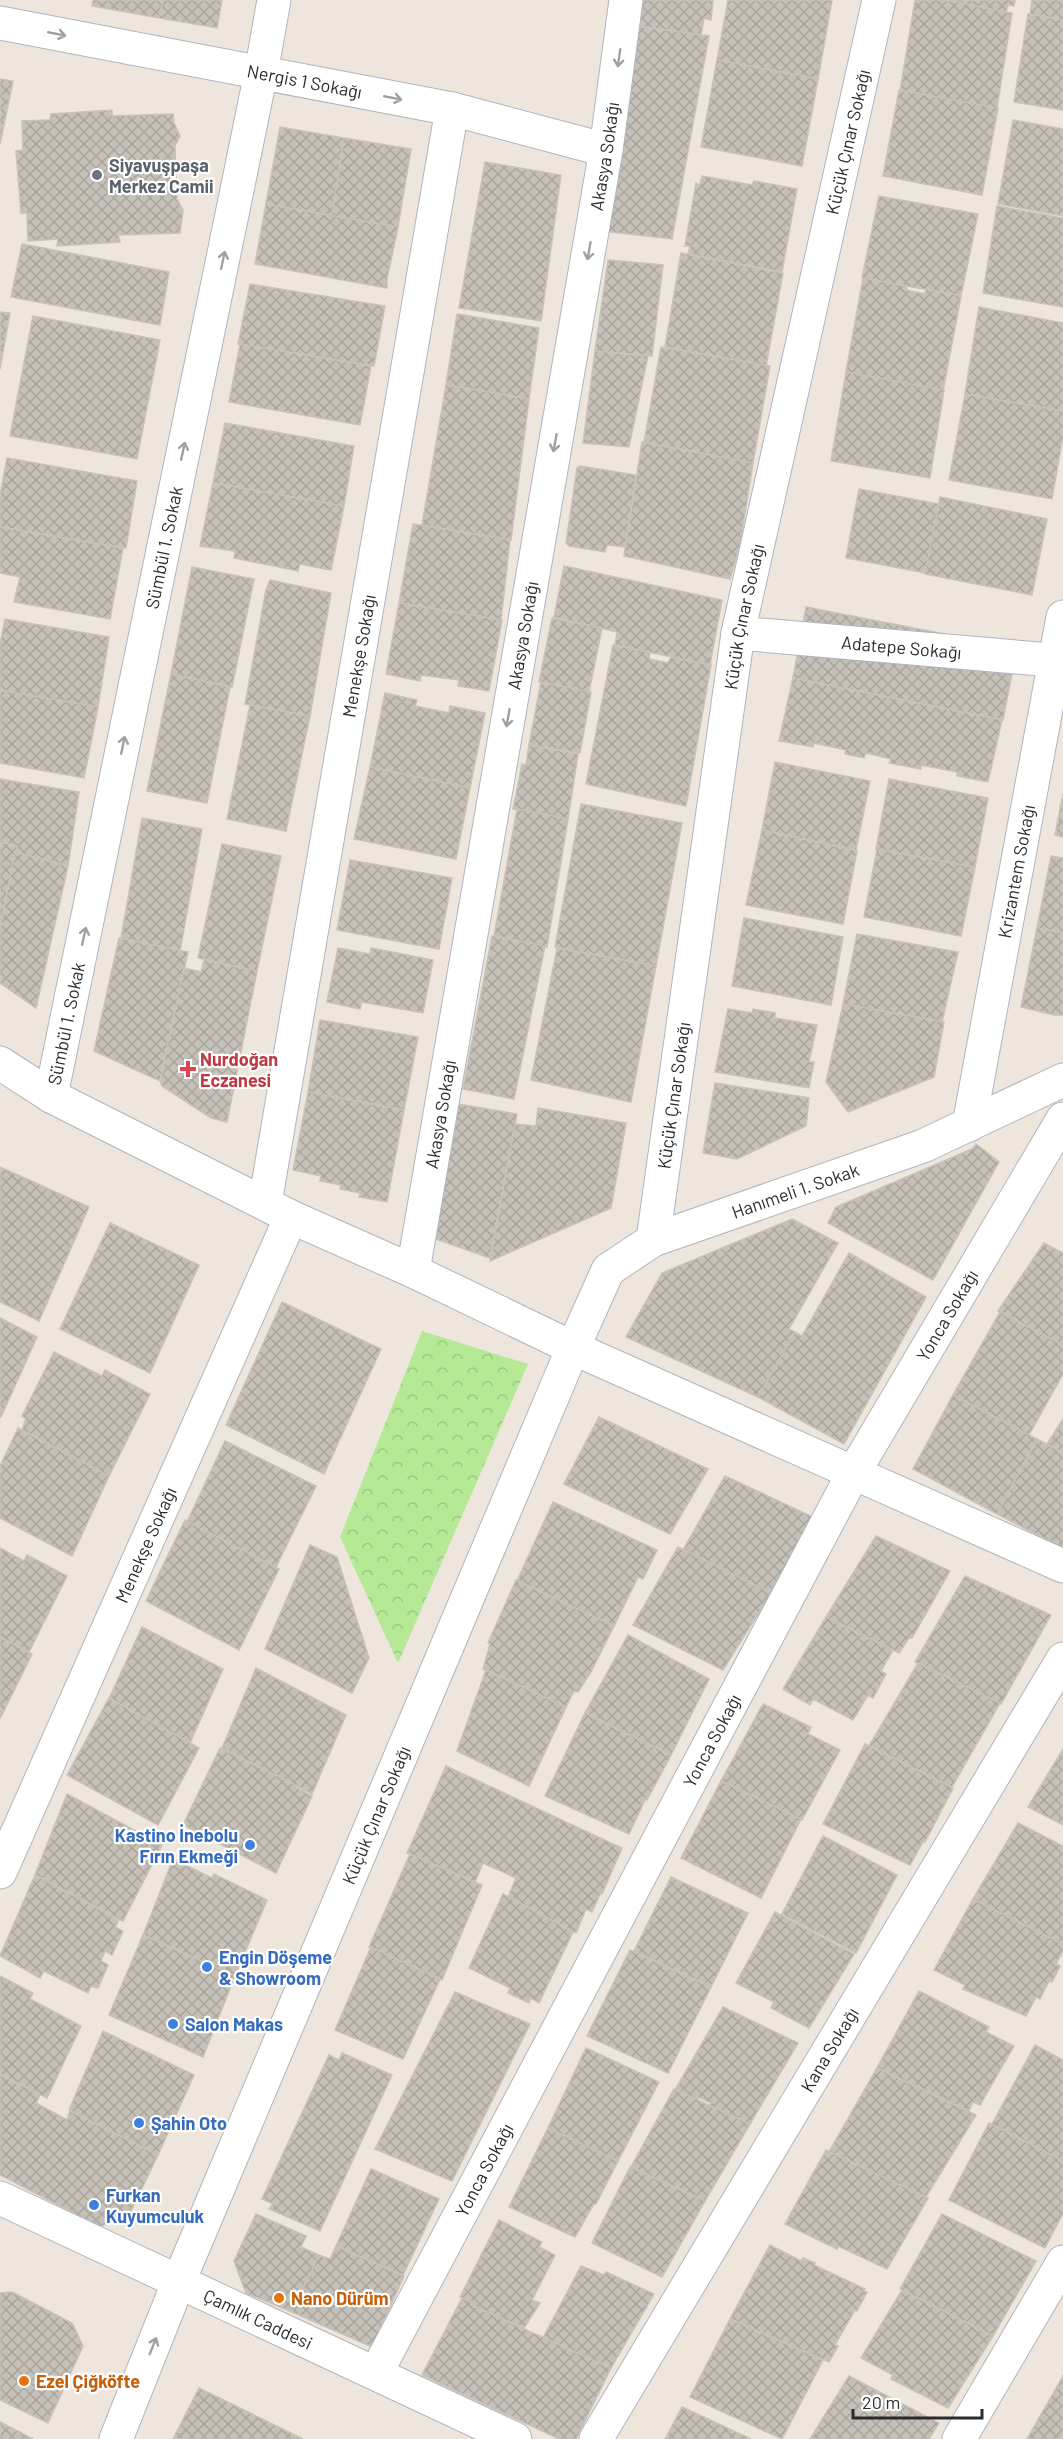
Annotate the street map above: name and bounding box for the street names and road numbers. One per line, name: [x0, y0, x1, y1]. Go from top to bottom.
street label: Nergis 1 Sokağı: [245, 59, 364, 103]
street label: Küçük Çınar Sokağı: [821, 67, 874, 217]
street label: Akasya Sokağı: [585, 101, 623, 212]
street label: Sümbül 1. Sokak: [140, 484, 187, 611]
street label: Küçük Çınar Sokağı: [719, 542, 769, 691]
street label: Akasya Sokağı: [502, 579, 543, 691]
street label: Menekşe Sokağı: [337, 593, 380, 719]
street label: Adatepe Sokağı: [840, 631, 962, 663]
street label: Krizantem Sokağı: [993, 803, 1039, 940]
street label: Sümbül 1. Sokak: [43, 960, 89, 1087]
street label: Küçük Çınar Sokağı: [652, 1021, 694, 1170]
street label: Akasya Sokağı: [420, 1058, 460, 1170]
street label: Hanımeli 1. Sokak: [728, 1158, 862, 1223]
street label: Yonca Sokağı: [911, 1266, 982, 1365]
street label: Menekşe Sokağı: [110, 1484, 181, 1606]
street label: Yonca Sokağı: [678, 1690, 745, 1791]
street label: Küçük Çınar Sokağı: [337, 1742, 415, 1887]
street label: Kana Sokağı: [795, 2003, 863, 2096]
street label: Yonca Sokağı: [450, 2119, 518, 2220]
street label: Çamlık Caddesi: [200, 2284, 316, 2354]

